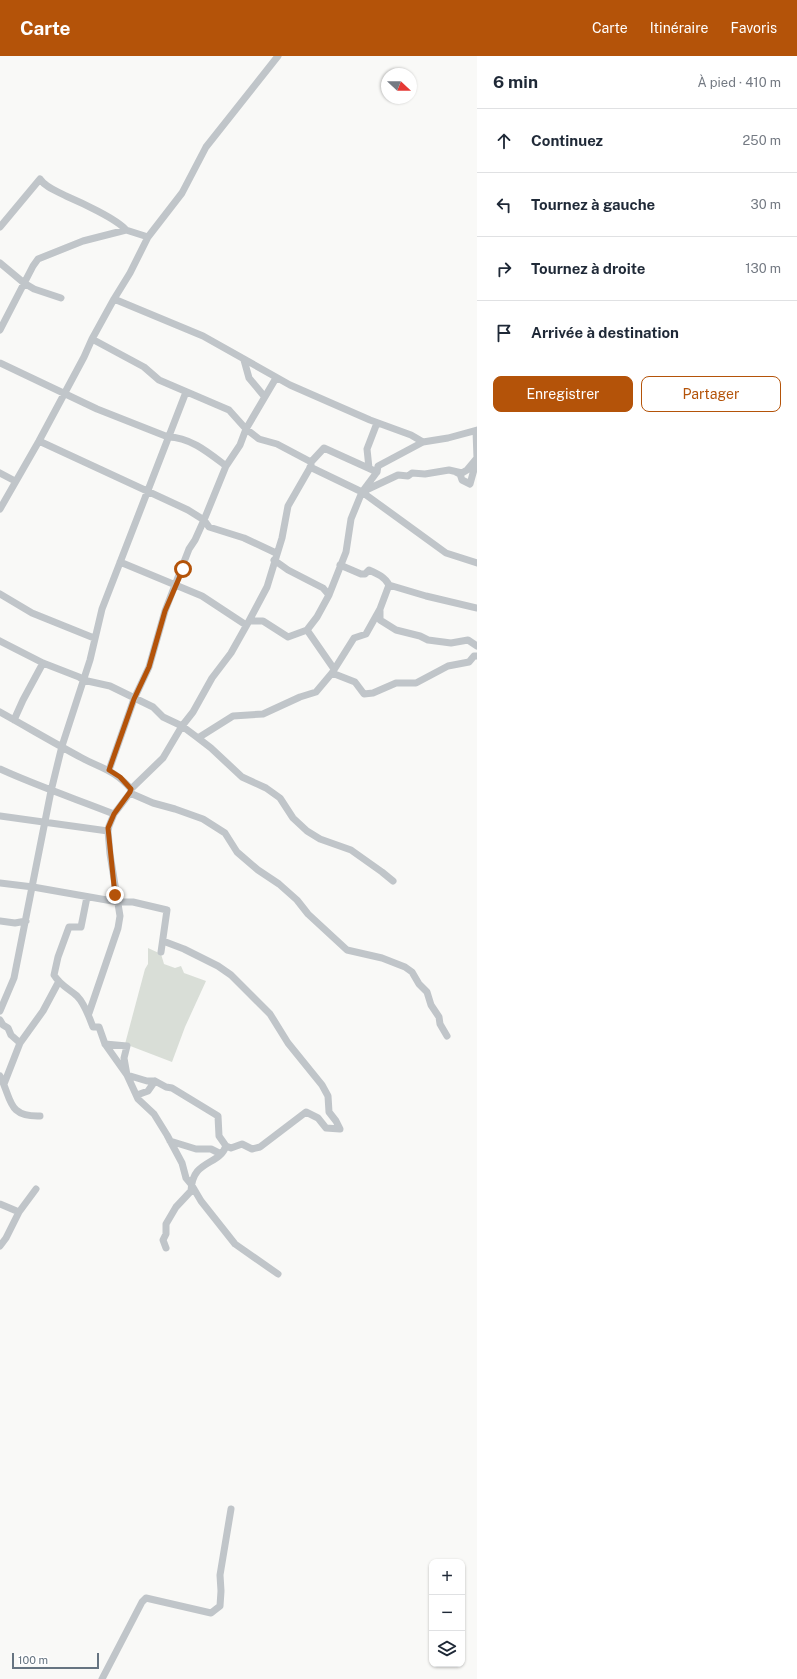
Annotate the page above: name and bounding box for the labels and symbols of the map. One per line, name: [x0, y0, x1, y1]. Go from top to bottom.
north arrow: [381, 68, 417, 104]
route start: [174, 560, 192, 578]
route end: [106, 886, 124, 904]
scale bar: [12, 1651, 99, 1670]

